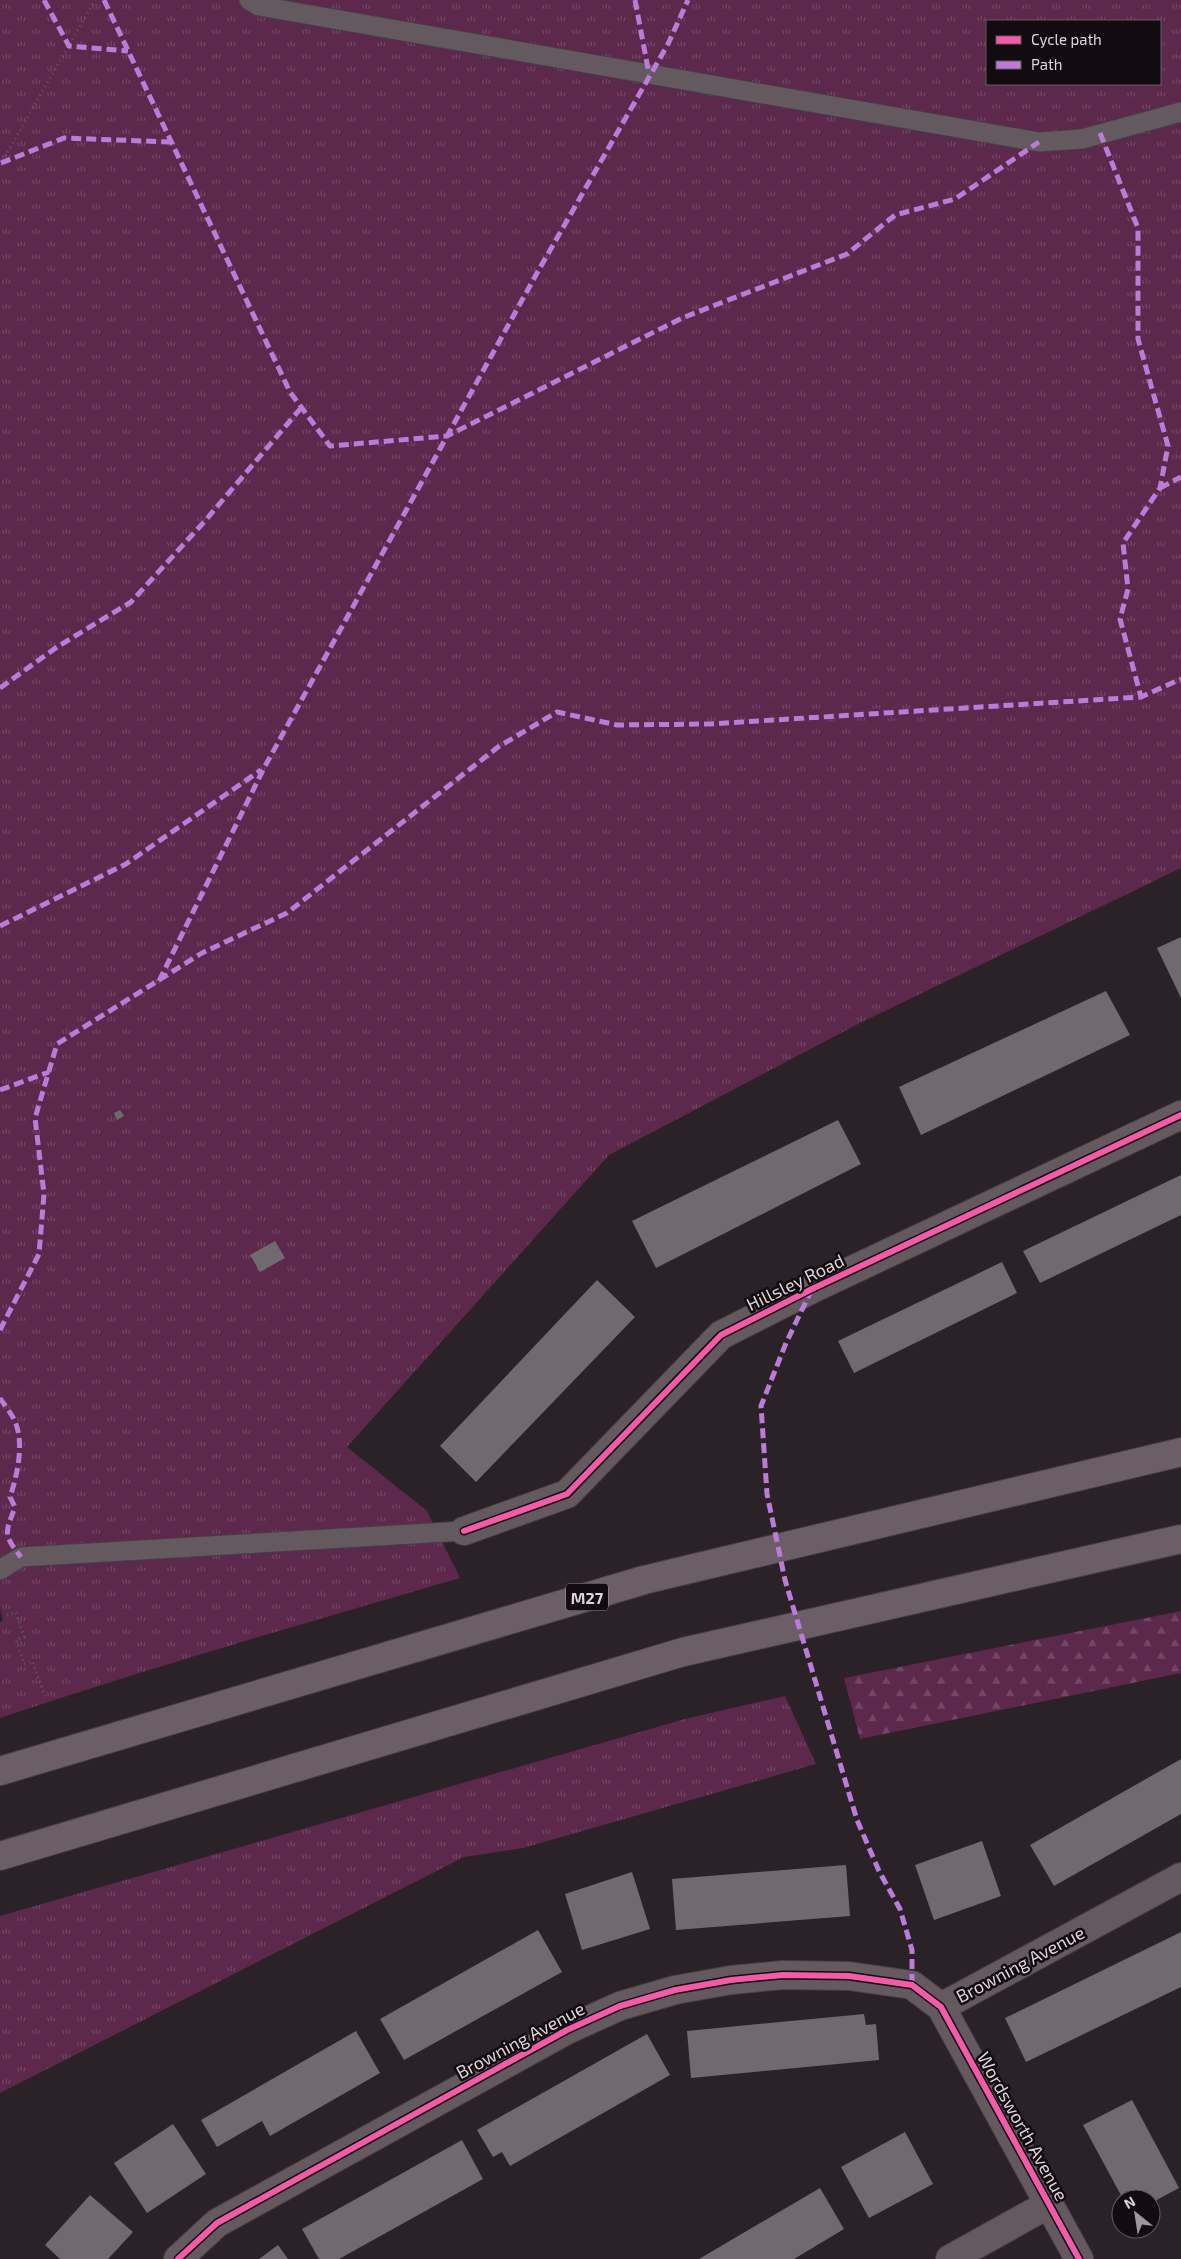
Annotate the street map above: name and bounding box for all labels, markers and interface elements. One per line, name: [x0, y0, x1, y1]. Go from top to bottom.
legend: [986, 20, 1161, 85]
text: Cycle path: [1031, 30, 1102, 48]
text: Path: [1031, 55, 1062, 73]
street label: Hillsley Road: [743, 1249, 847, 1315]
road number: M27: [566, 1584, 608, 1610]
street label: Browning Avenue: [952, 1921, 1088, 2007]
street label: Browning Avenue: [452, 1997, 588, 2083]
street label: Wordsworth Avenue: [973, 2048, 1073, 2204]
north arrow: [1111, 2189, 1161, 2239]
text: N: [1121, 2192, 1138, 2212]

